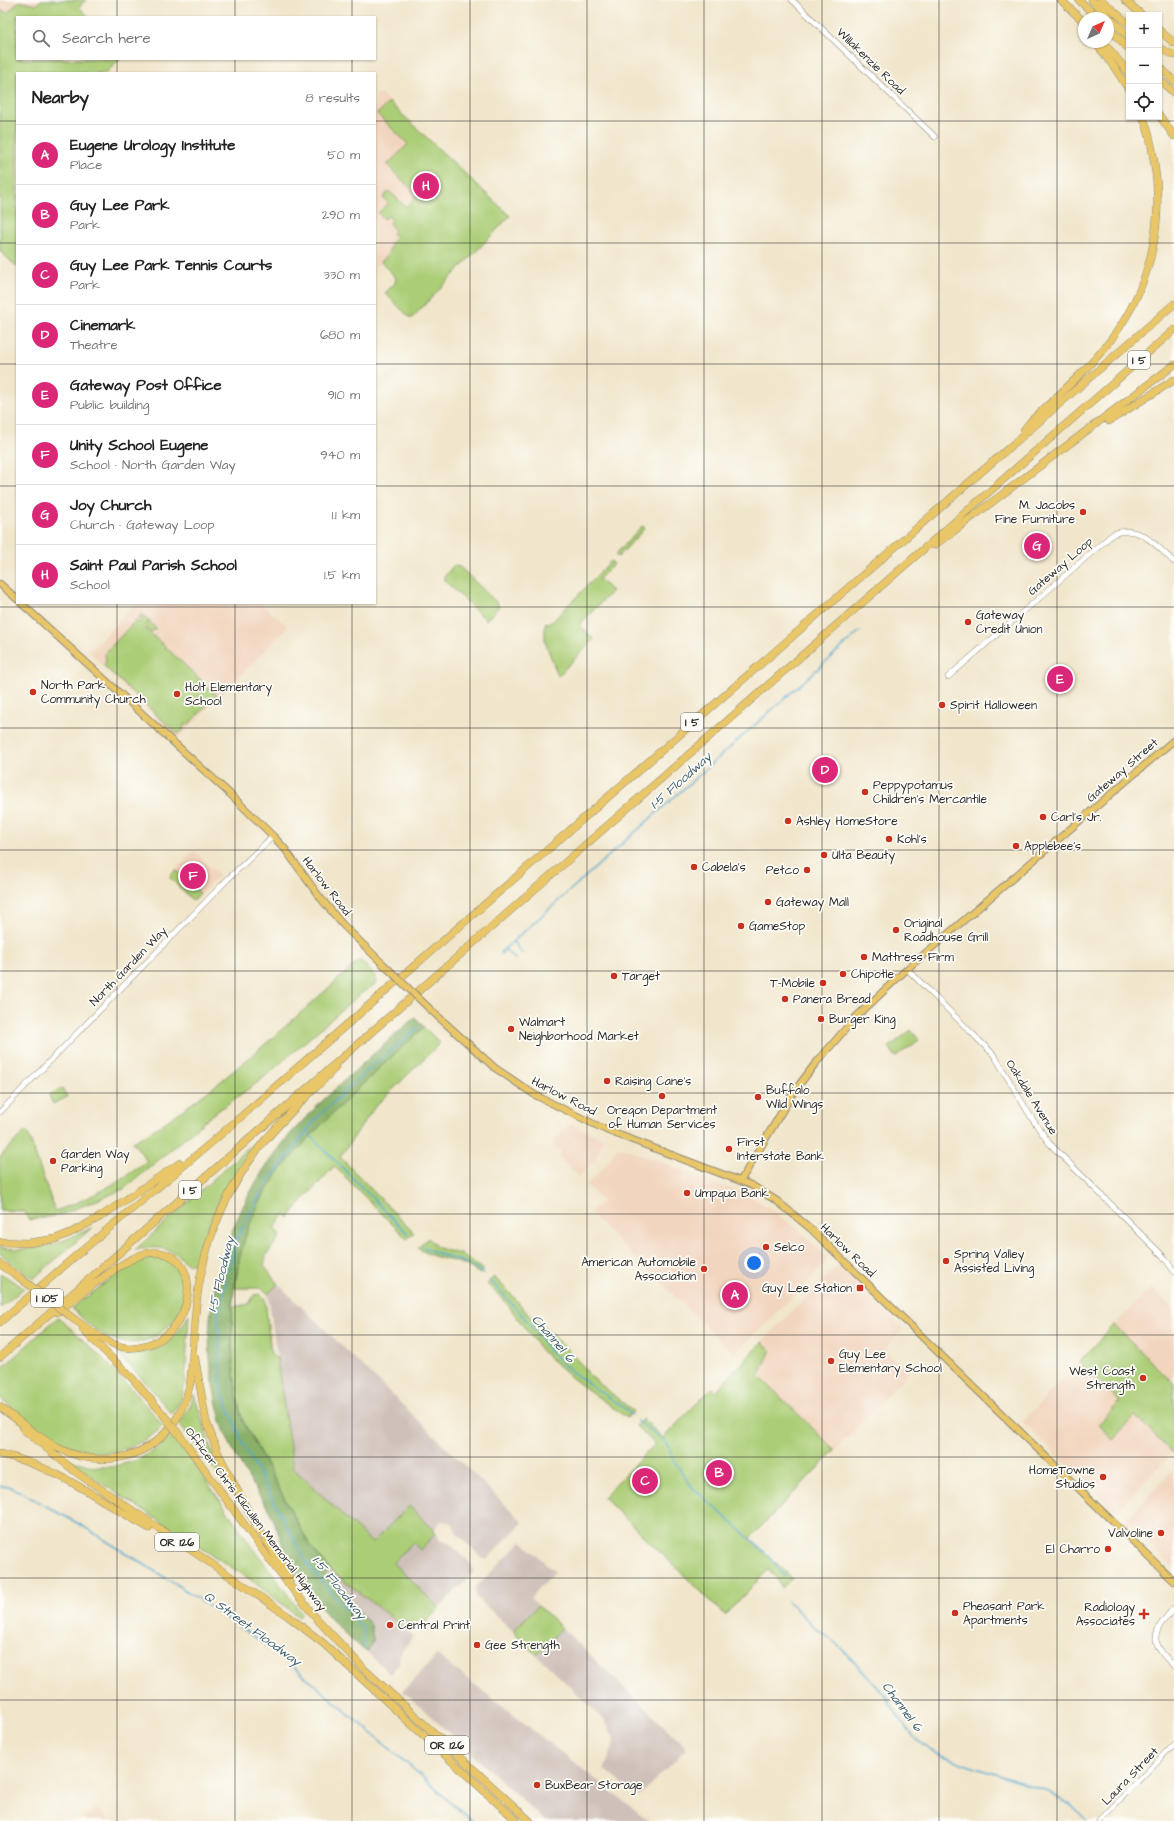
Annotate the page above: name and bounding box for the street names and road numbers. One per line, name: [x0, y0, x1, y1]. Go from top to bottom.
street label: Willakenzie Road: [833, 24, 909, 99]
road number: I 5: [1128, 351, 1150, 369]
street label: Gateway Loop: [1025, 534, 1095, 598]
road number: I 5: [681, 713, 703, 731]
street label: Gateway Street: [1083, 734, 1163, 807]
street label: Harlow Road: [298, 853, 355, 919]
street label: North Garden Way: [86, 922, 172, 1011]
street label: Oakdale Avenue: [1002, 1056, 1062, 1139]
street label: Harlow Road: [528, 1073, 599, 1120]
road number: I 5: [179, 1181, 201, 1199]
street label: Harlow Road: [816, 1220, 879, 1281]
road number: I 105: [31, 1289, 63, 1307]
street label: Officer Chris Kilcullen Memorial Highway: [180, 1424, 331, 1616]
road number: OR 126: [155, 1533, 199, 1551]
road number: OR 126: [425, 1736, 469, 1754]
street label: Laura Street: [1098, 1743, 1163, 1809]

